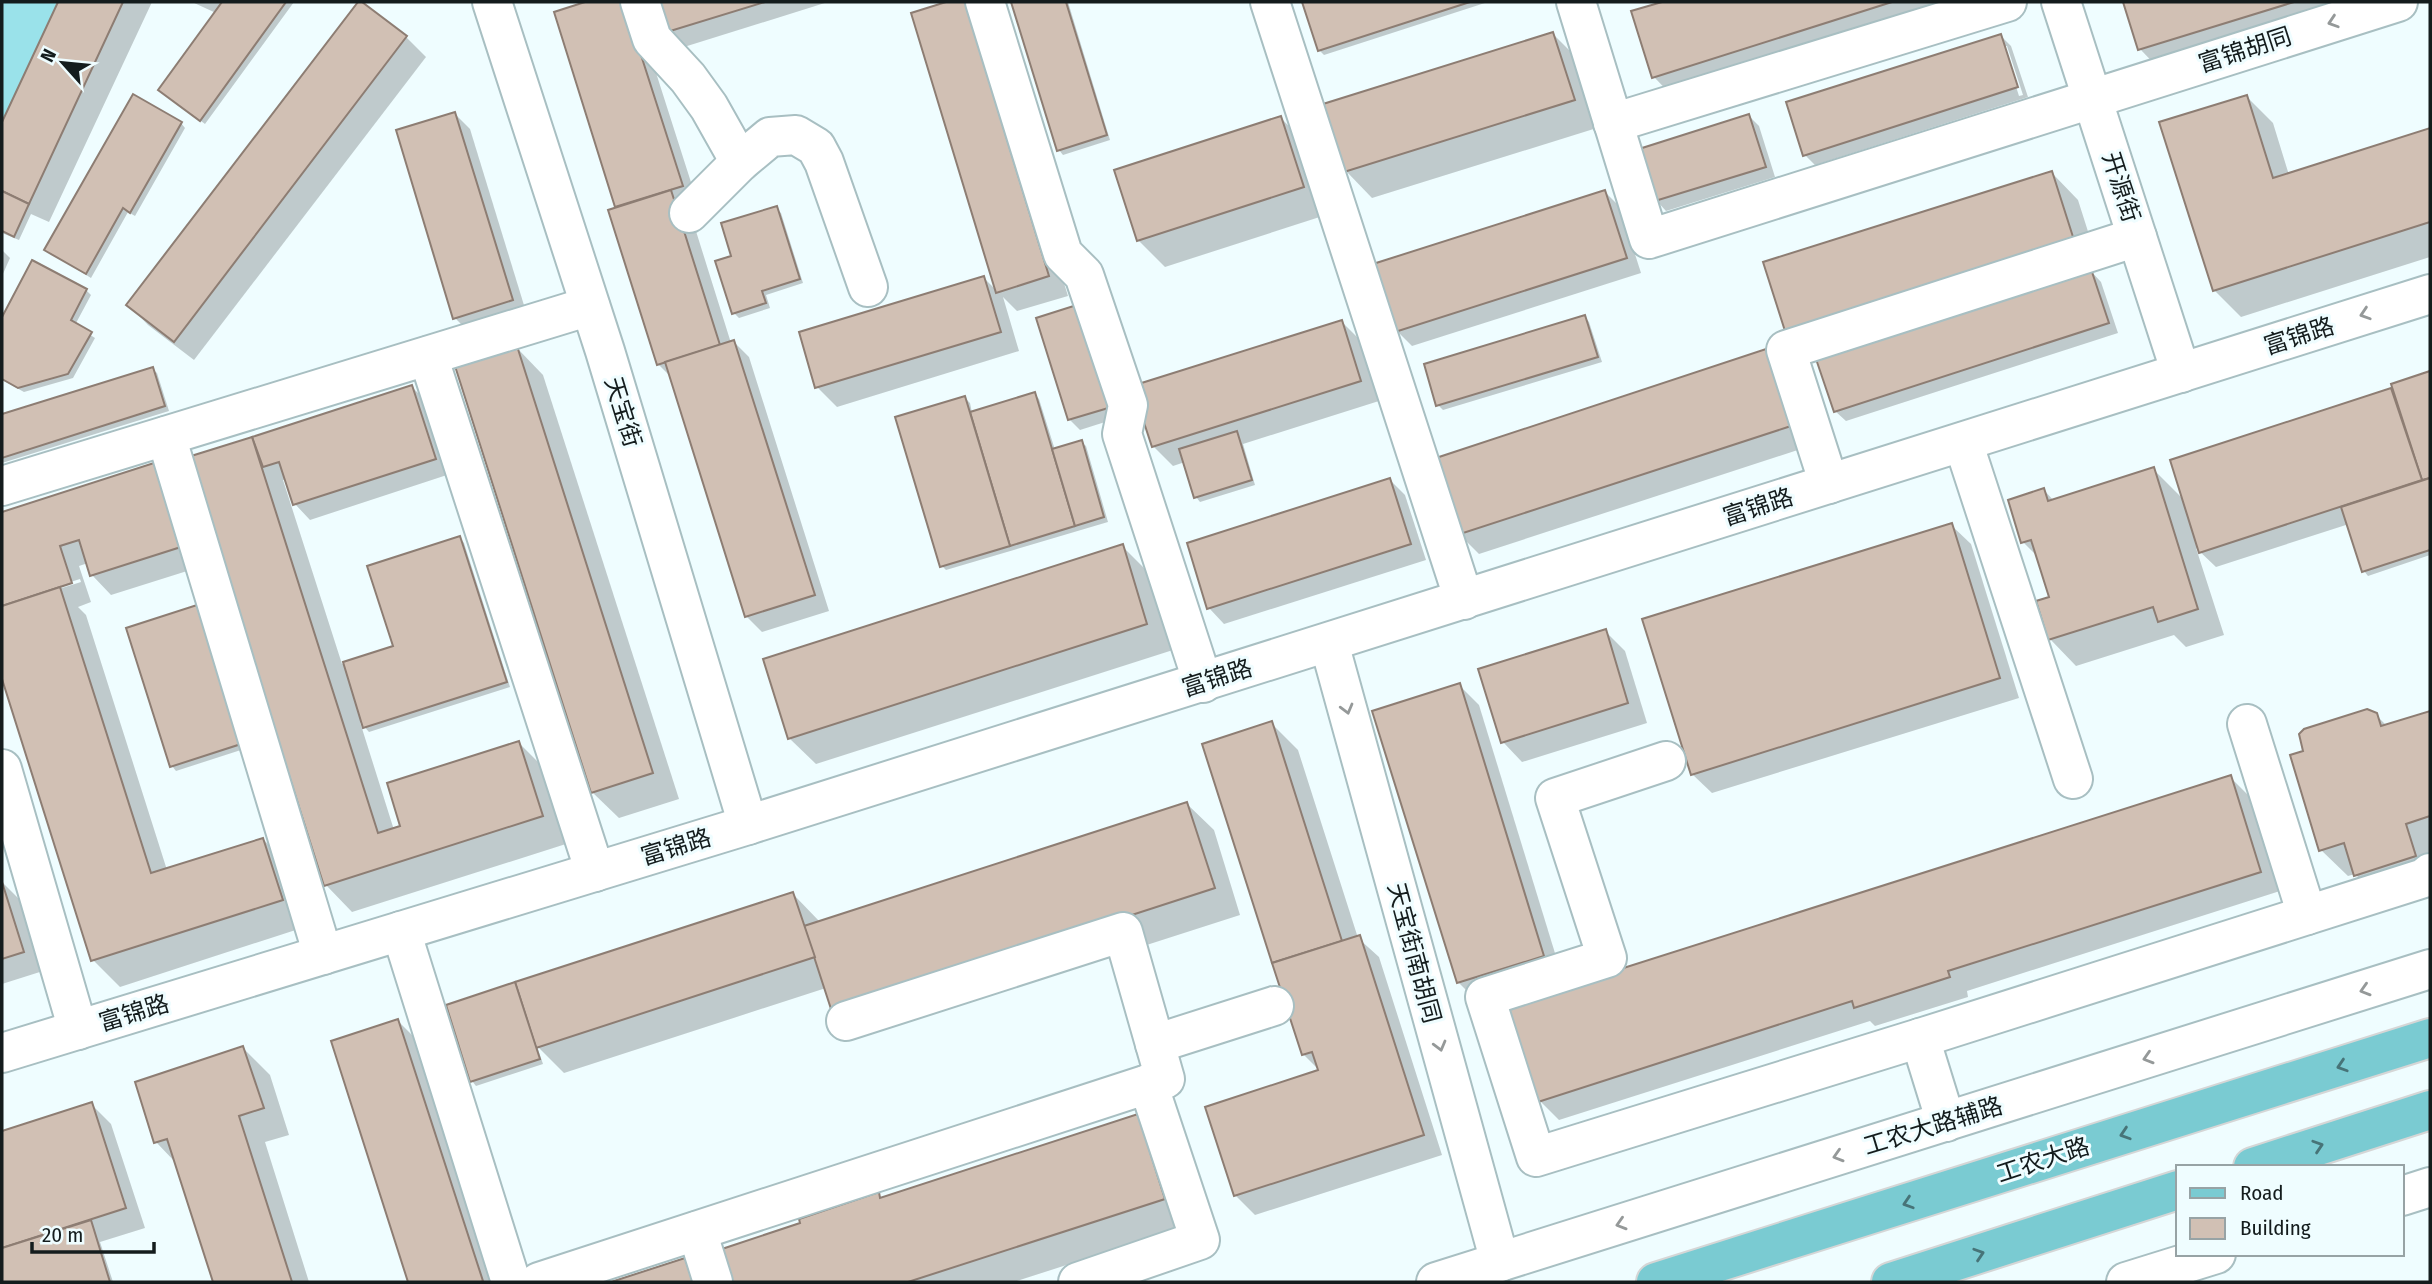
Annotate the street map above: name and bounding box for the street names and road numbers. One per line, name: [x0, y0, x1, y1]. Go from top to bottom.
street label: 富锦胡同: [2195, 22, 2295, 78]
street label: 开源街: [2097, 148, 2145, 226]
street label: 富锦路: [2260, 312, 2338, 360]
street label: 天宝街: [599, 373, 647, 451]
street label: 富锦路: [1719, 483, 1797, 531]
street label: 富锦路: [1178, 654, 1256, 702]
street label: 富锦路: [637, 823, 715, 871]
street label: 天宝街南胡同: [1382, 880, 1446, 1026]
street label: 富锦路: [95, 989, 173, 1037]
street label: 工农大路辅路: [1860, 1092, 2006, 1160]
street label: 工农大路: [1993, 1132, 2093, 1188]

